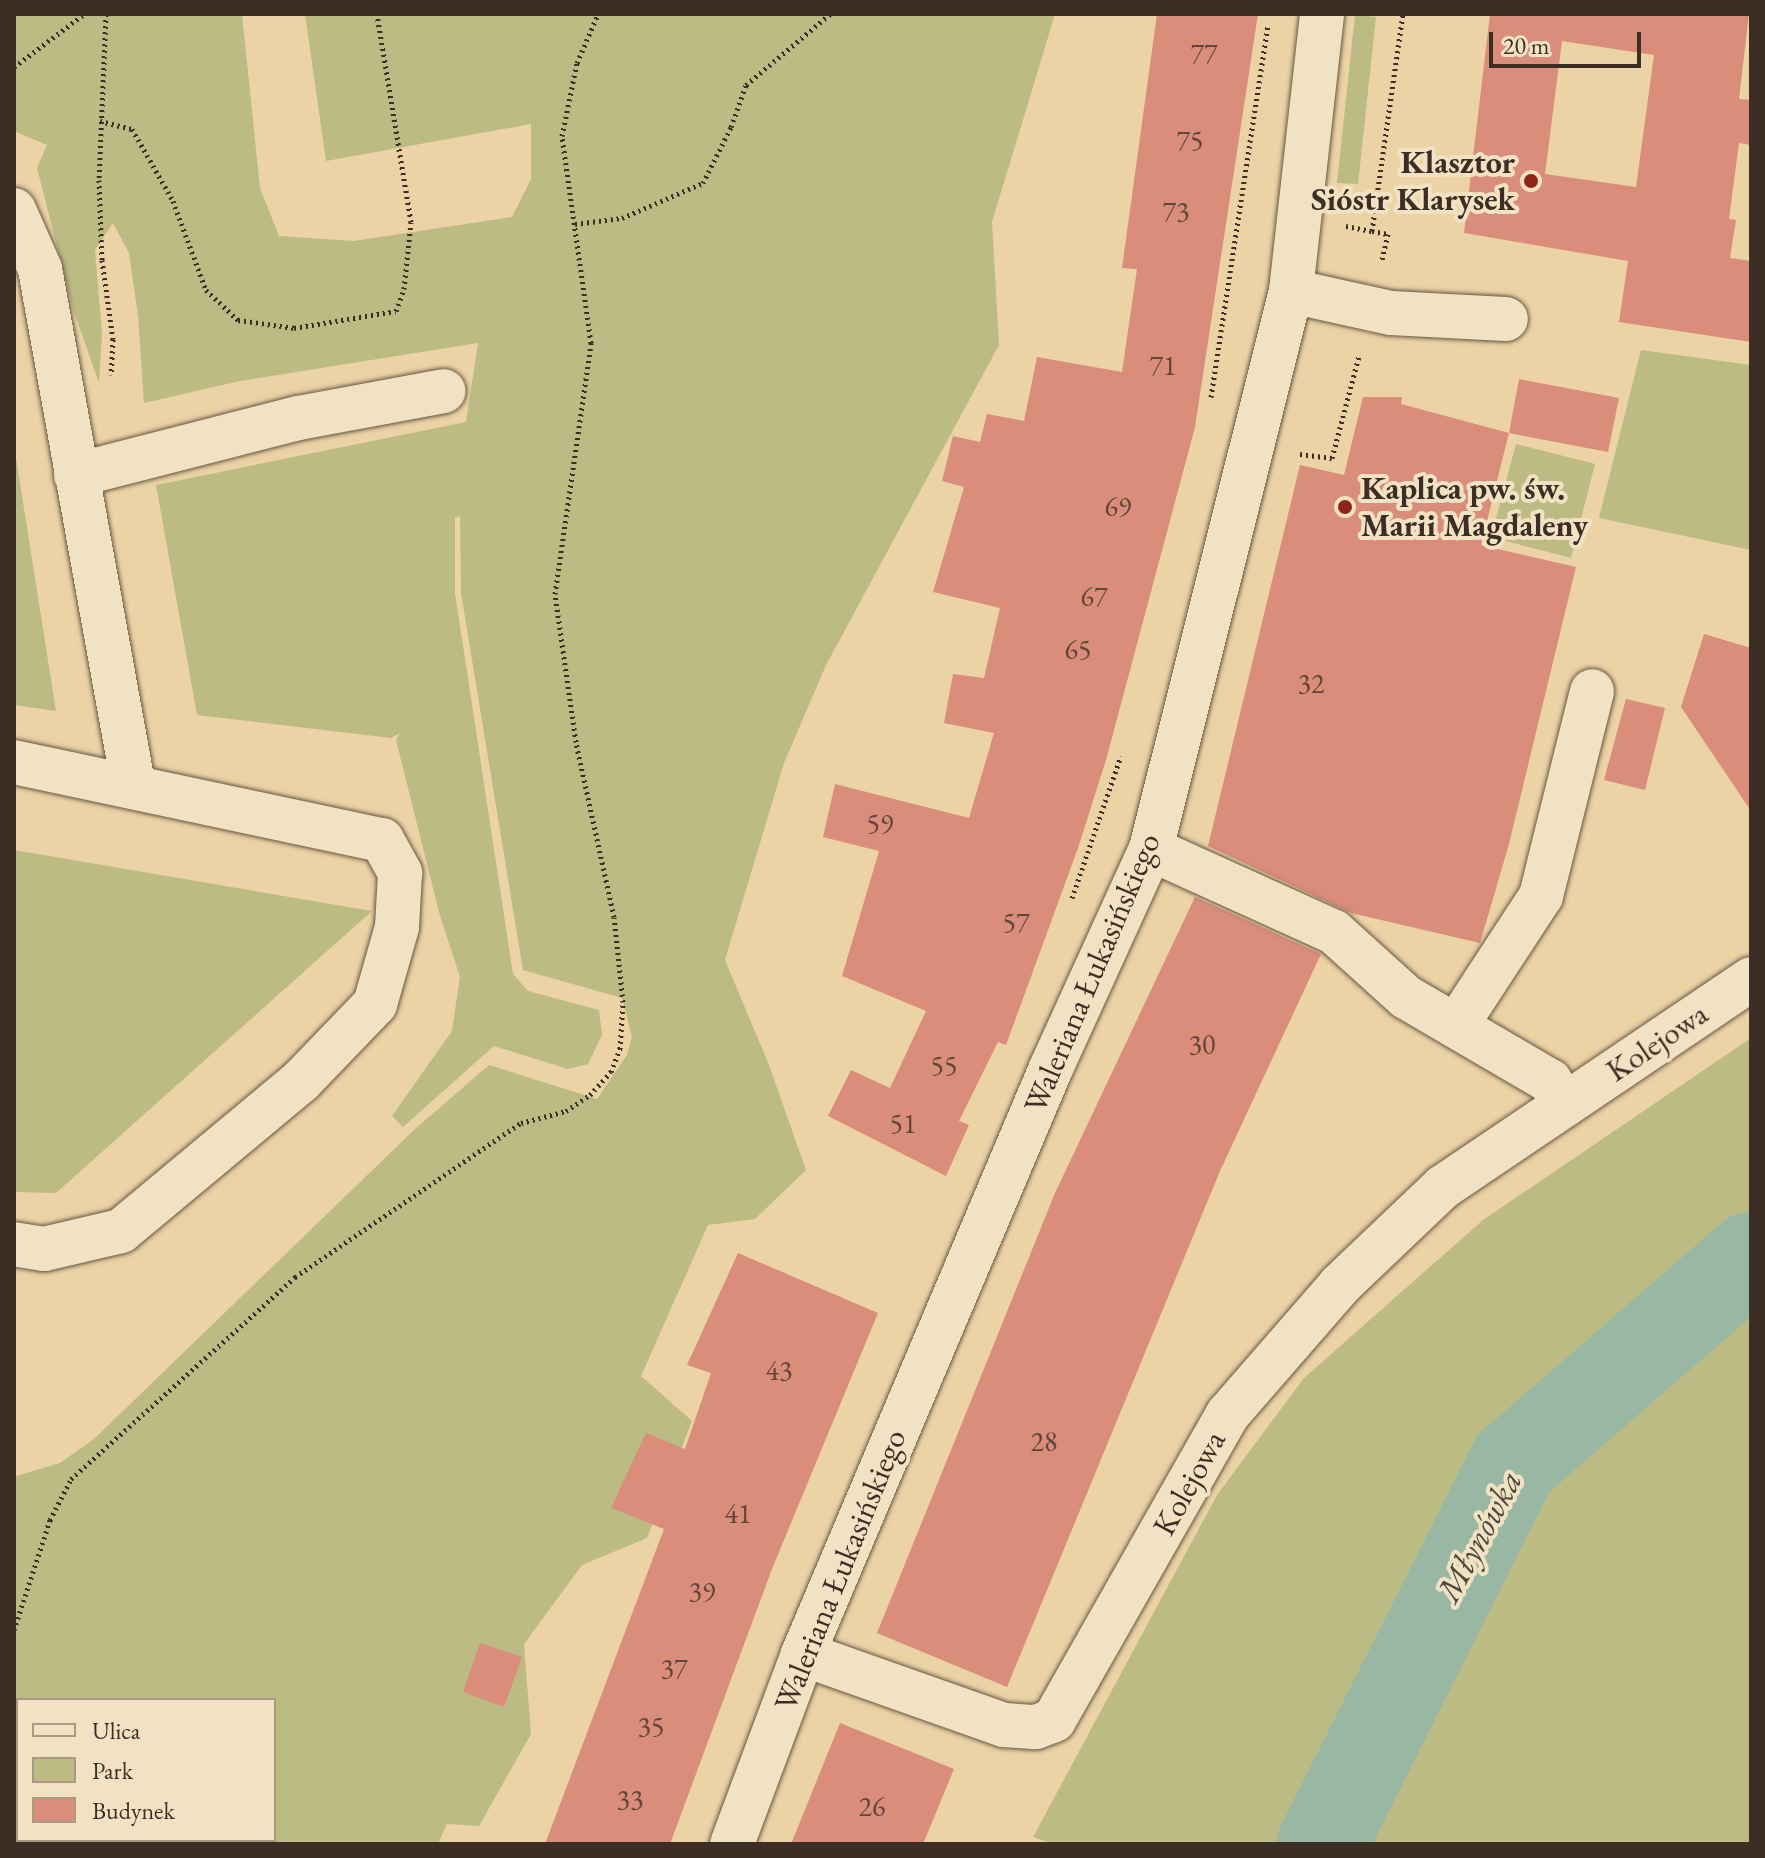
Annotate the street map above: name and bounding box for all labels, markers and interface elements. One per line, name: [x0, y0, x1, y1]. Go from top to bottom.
scale bar: [1493, 16, 1645, 66]
text: 20 m: [1503, 30, 1550, 61]
house number: 77: [1191, 36, 1217, 70]
house number: 75: [1177, 123, 1203, 157]
place label: Klasztor Sióstr Klarysek: [1311, 144, 1515, 219]
marker: Klasztor Sióstr Klarysek: [1522, 172, 1540, 190]
house number: 73: [1163, 194, 1189, 228]
house number: 71: [1150, 348, 1176, 382]
place label: Kaplica pw. św. Marii Magdaleny: [1361, 470, 1588, 545]
house number: 69: [1105, 489, 1131, 523]
marker: Kaplica pw. św. Marii Magdaleny: [1336, 498, 1354, 516]
house number: 67: [1081, 579, 1107, 613]
house number: 65: [1065, 632, 1091, 666]
house number: 32: [1298, 666, 1324, 700]
house number: 59: [867, 806, 893, 840]
street label: Waleriana Łukasińskiego: [1016, 827, 1168, 1119]
house number: 57: [1003, 905, 1029, 939]
street label: Kolejowa: [1599, 994, 1715, 1090]
house number: 30: [1189, 1027, 1215, 1061]
house number: 55: [931, 1048, 957, 1082]
house number: 51: [890, 1106, 916, 1140]
house number: 43: [766, 1353, 792, 1387]
street label: Waleriana Łukasińskiego: [766, 1424, 914, 1716]
house number: 28: [1031, 1424, 1057, 1458]
street label: Kolejowa: [1145, 1424, 1233, 1542]
water label: Młynówka: [1428, 1464, 1530, 1608]
house number: 41: [725, 1496, 751, 1530]
house number: 39: [689, 1574, 715, 1608]
house number: 37: [661, 1651, 687, 1685]
legend: [16, 1698, 276, 1842]
house number: 35: [638, 1709, 664, 1743]
text: Ulica: [92, 1715, 140, 1746]
text: Park: [92, 1755, 133, 1786]
house number: 33: [617, 1782, 643, 1816]
house number: 26: [859, 1789, 885, 1823]
text: Budynek: [92, 1795, 175, 1826]

